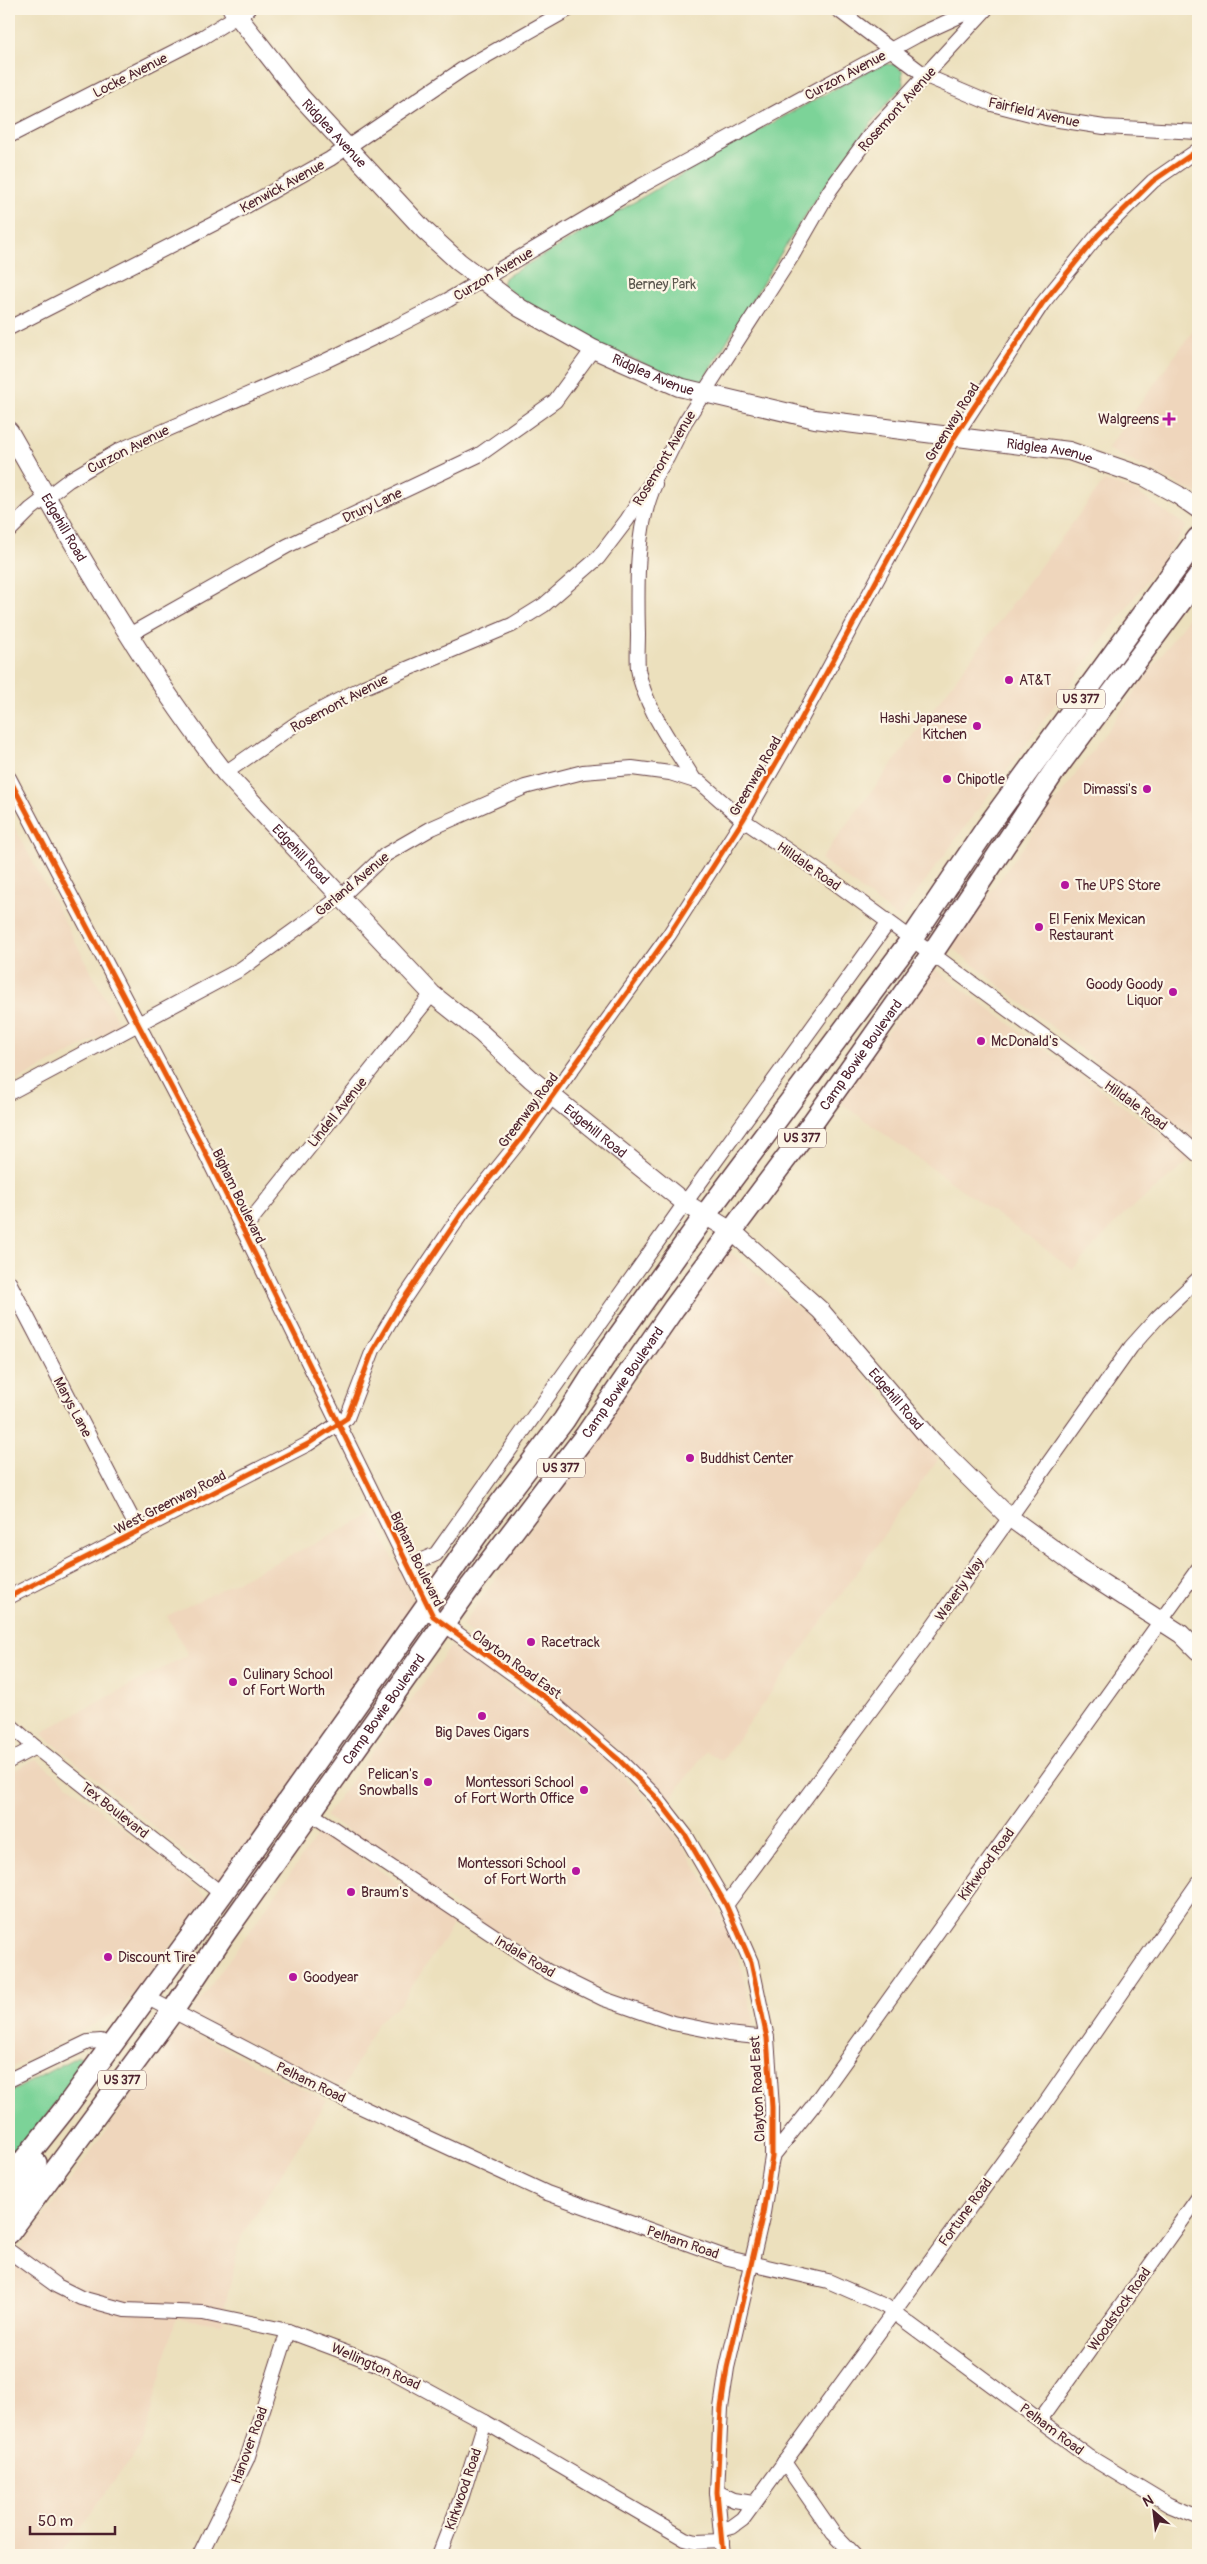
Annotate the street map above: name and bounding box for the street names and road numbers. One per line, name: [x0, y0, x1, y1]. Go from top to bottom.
street label: Curzon Avenue: [802, 47, 889, 104]
street label: Locke Avenue: [90, 49, 170, 101]
street label: Rosemont Avenue: [855, 63, 940, 155]
street label: Fairfield Avenue: [987, 94, 1081, 131]
street label: Ridglea Avenue: [298, 96, 370, 171]
street label: Kenwick Avenue: [237, 156, 328, 217]
street label: Curzon Avenue: [451, 244, 536, 305]
street label: Ridglea Avenue: [609, 350, 696, 399]
street label: Greenway Road: [922, 380, 983, 465]
street label: Rosemont Avenue: [629, 408, 700, 509]
street label: Curzon Avenue: [85, 422, 172, 477]
street label: Ridglea Avenue: [1005, 435, 1095, 467]
street label: Drury Lane: [340, 484, 405, 527]
street label: Edgehill Road: [37, 491, 90, 565]
street label: Rosemont Avenue: [288, 671, 391, 736]
road number: US 377: [1057, 690, 1105, 709]
street label: Greenway Road: [726, 733, 785, 819]
street label: Edgehill Road: [268, 821, 333, 888]
street label: Hilldale Road: [774, 838, 844, 895]
street label: Garland Avenue: [312, 849, 393, 920]
street label: Camp Bowie Boulevard: [816, 996, 906, 1114]
street label: Greenway Road: [495, 1069, 562, 1151]
street label: Lindell Avenue: [304, 1074, 371, 1151]
street label: Hilldale Road: [1101, 1077, 1171, 1134]
street label: Edgehill Road: [560, 1101, 630, 1162]
road number: US 377: [778, 1128, 826, 1148]
street label: Bigham Boulevard: [208, 1146, 269, 1246]
street label: Camp Bowie Boulevard: [578, 1324, 667, 1442]
street label: Edgehill Road: [865, 1365, 927, 1434]
street label: Marys Lane: [50, 1374, 96, 1440]
road number: US 377: [537, 1459, 585, 1478]
street label: West Greenway Road: [111, 1467, 229, 1538]
street label: Bigham Boulevard: [386, 1509, 447, 1609]
street label: Waverly Way: [931, 1554, 987, 1624]
street label: Clayton Road East: [469, 1626, 565, 1703]
street label: Camp Bowie Boulevard: [339, 1651, 429, 1768]
street label: Tex Boulevard: [78, 1779, 152, 1842]
street label: Kirkwood Road: [954, 1825, 1018, 1904]
street label: Indale Road: [491, 1932, 558, 1981]
street label: Clayton Road East: [746, 2035, 769, 2142]
street label: Pelham Road: [273, 2058, 349, 2107]
road number: US 377: [98, 2070, 146, 2090]
street label: Fortune Road: [935, 2175, 996, 2250]
street label: Pelham Road: [644, 2222, 721, 2263]
street label: Woodstock Road: [1084, 2264, 1155, 2354]
street label: Wellington Road: [329, 2339, 423, 2394]
street label: Pelham Road: [1016, 2400, 1087, 2459]
street label: Hanover Road: [228, 2404, 271, 2486]
street label: Kirkwood Road: [442, 2446, 485, 2532]

